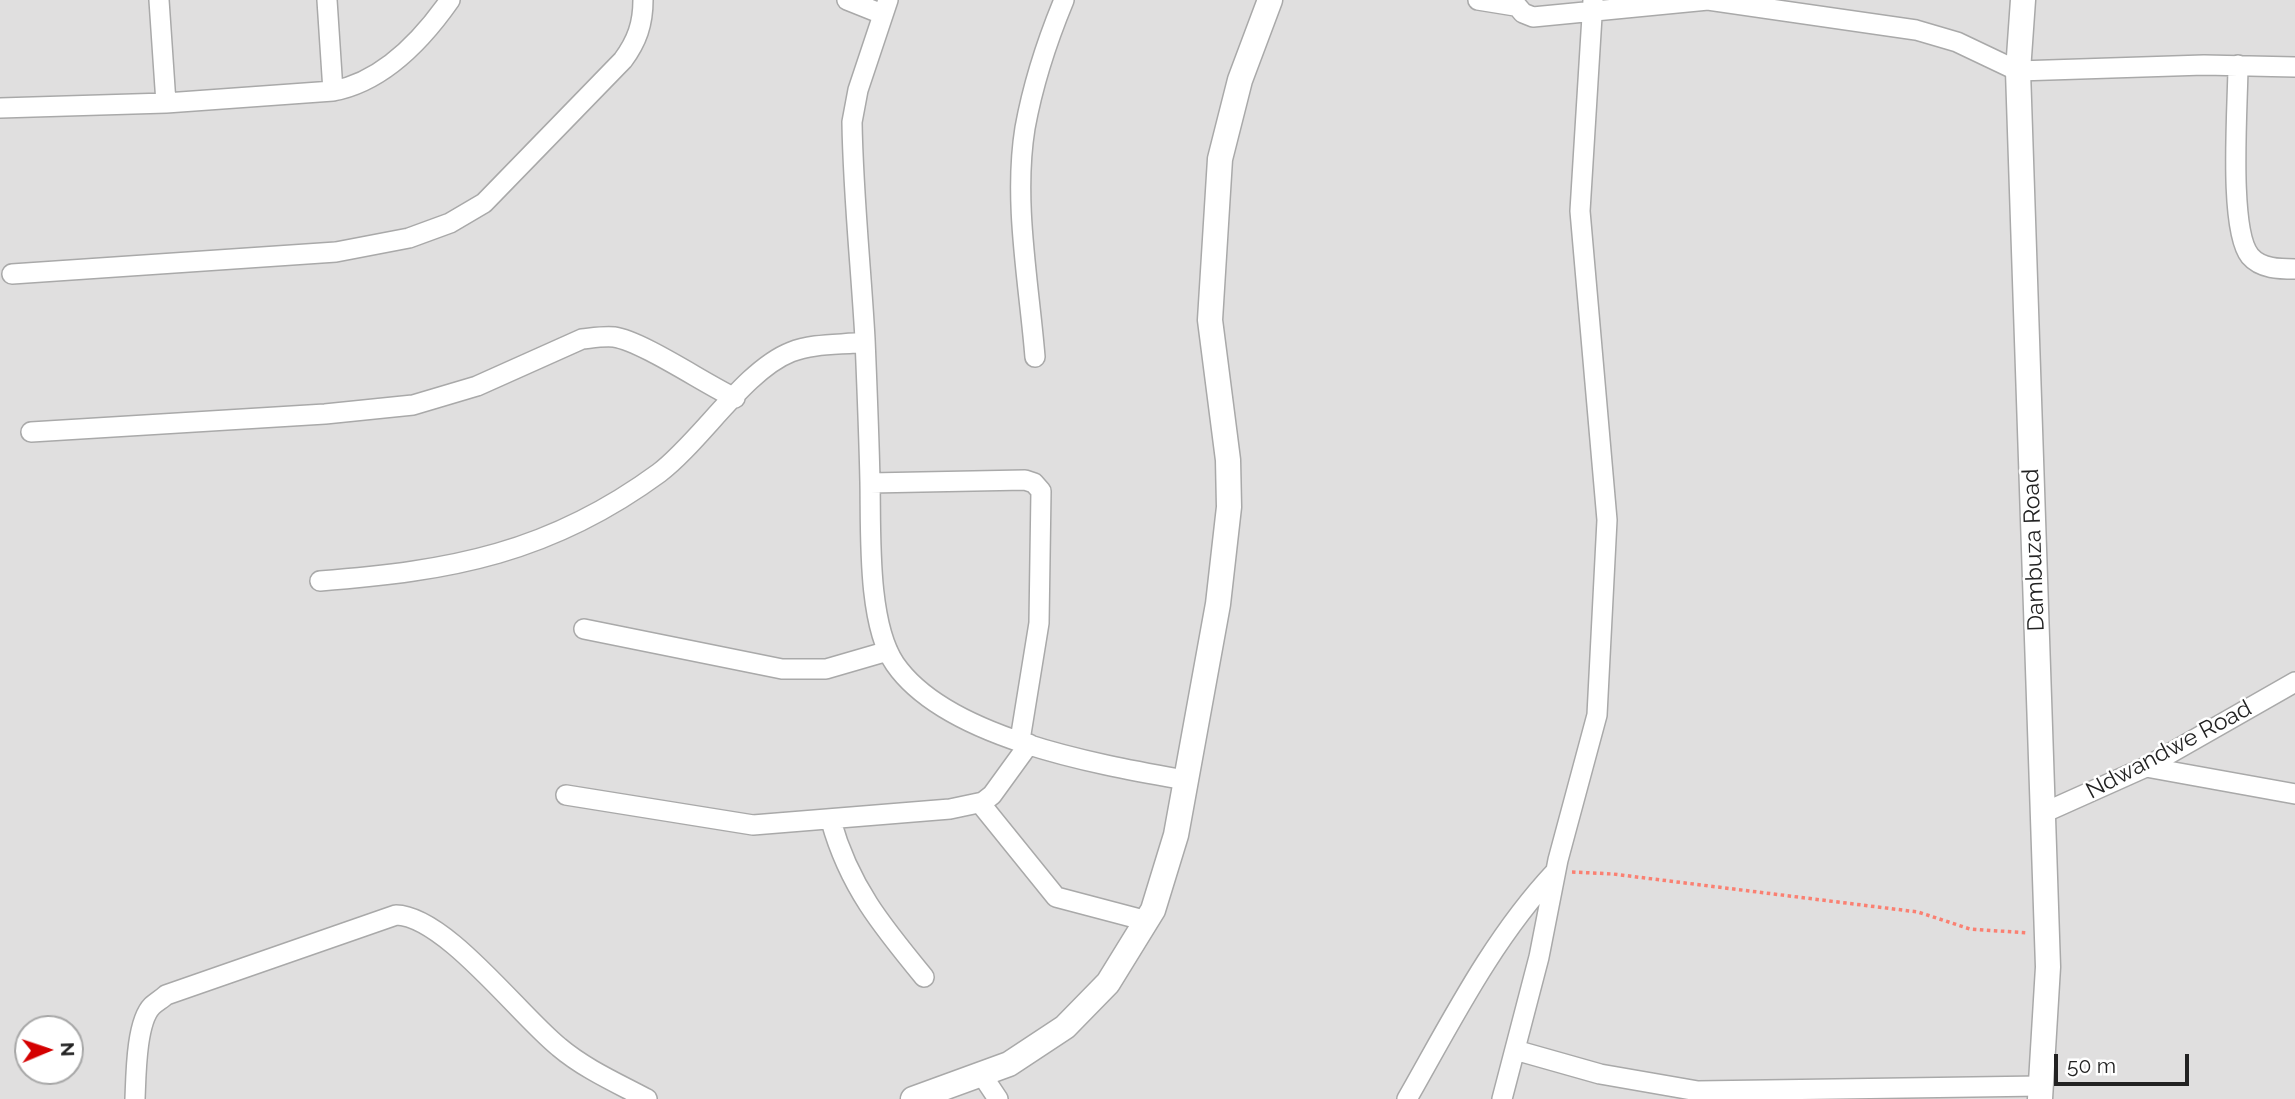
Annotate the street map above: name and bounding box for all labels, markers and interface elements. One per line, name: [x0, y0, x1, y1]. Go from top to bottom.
street label: Dambuza Road: [2017, 468, 2051, 632]
street label: Ndwandwe Road: [2082, 695, 2256, 805]
north arrow: [14, 1015, 84, 1085]
scale bar: [2057, 1040, 2192, 1084]
text: N: [57, 1042, 79, 1057]
text: 50 m: [2067, 1053, 2116, 1078]

